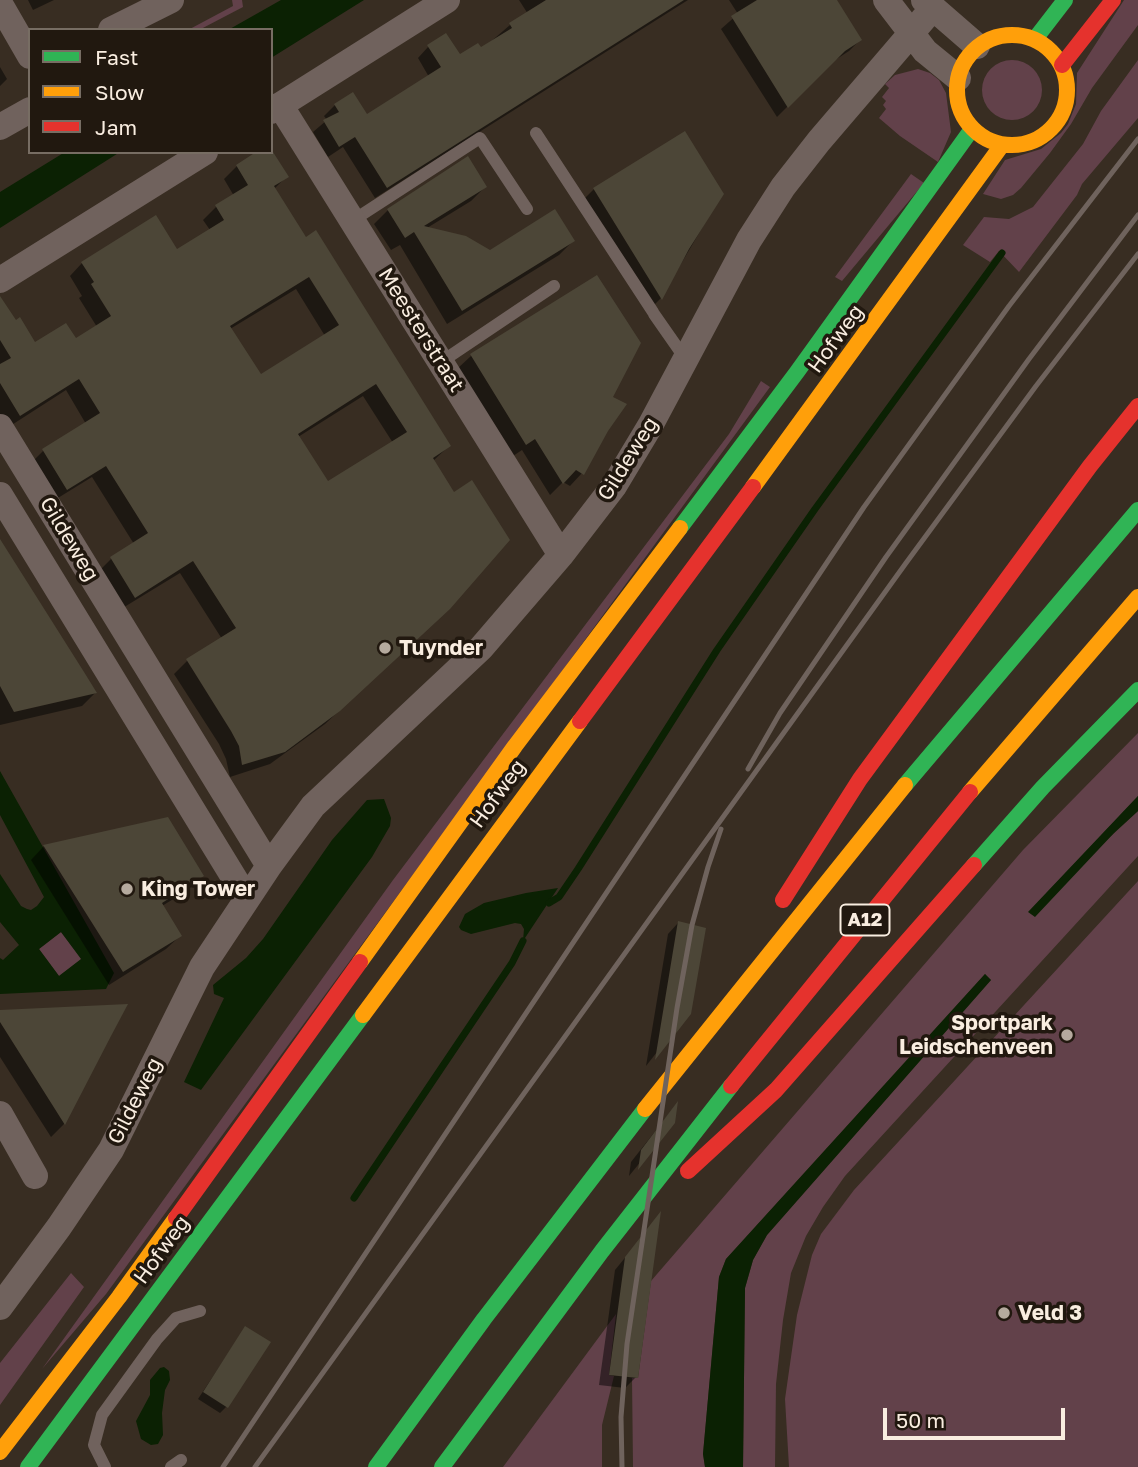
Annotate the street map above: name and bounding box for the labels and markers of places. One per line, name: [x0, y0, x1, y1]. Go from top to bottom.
place label: Tuynder: [399, 635, 483, 661]
marker: Tuynder: [377, 640, 393, 656]
place label: King Tower: [141, 876, 255, 902]
marker: King Tower: [119, 881, 135, 897]
place label: Sportpark Leidschenveen: [899, 1010, 1053, 1060]
marker: Sportpark Leidschenveen: [1059, 1027, 1075, 1043]
place label: Veld 3: [1018, 1300, 1082, 1326]
marker: Veld 3: [996, 1305, 1012, 1321]

